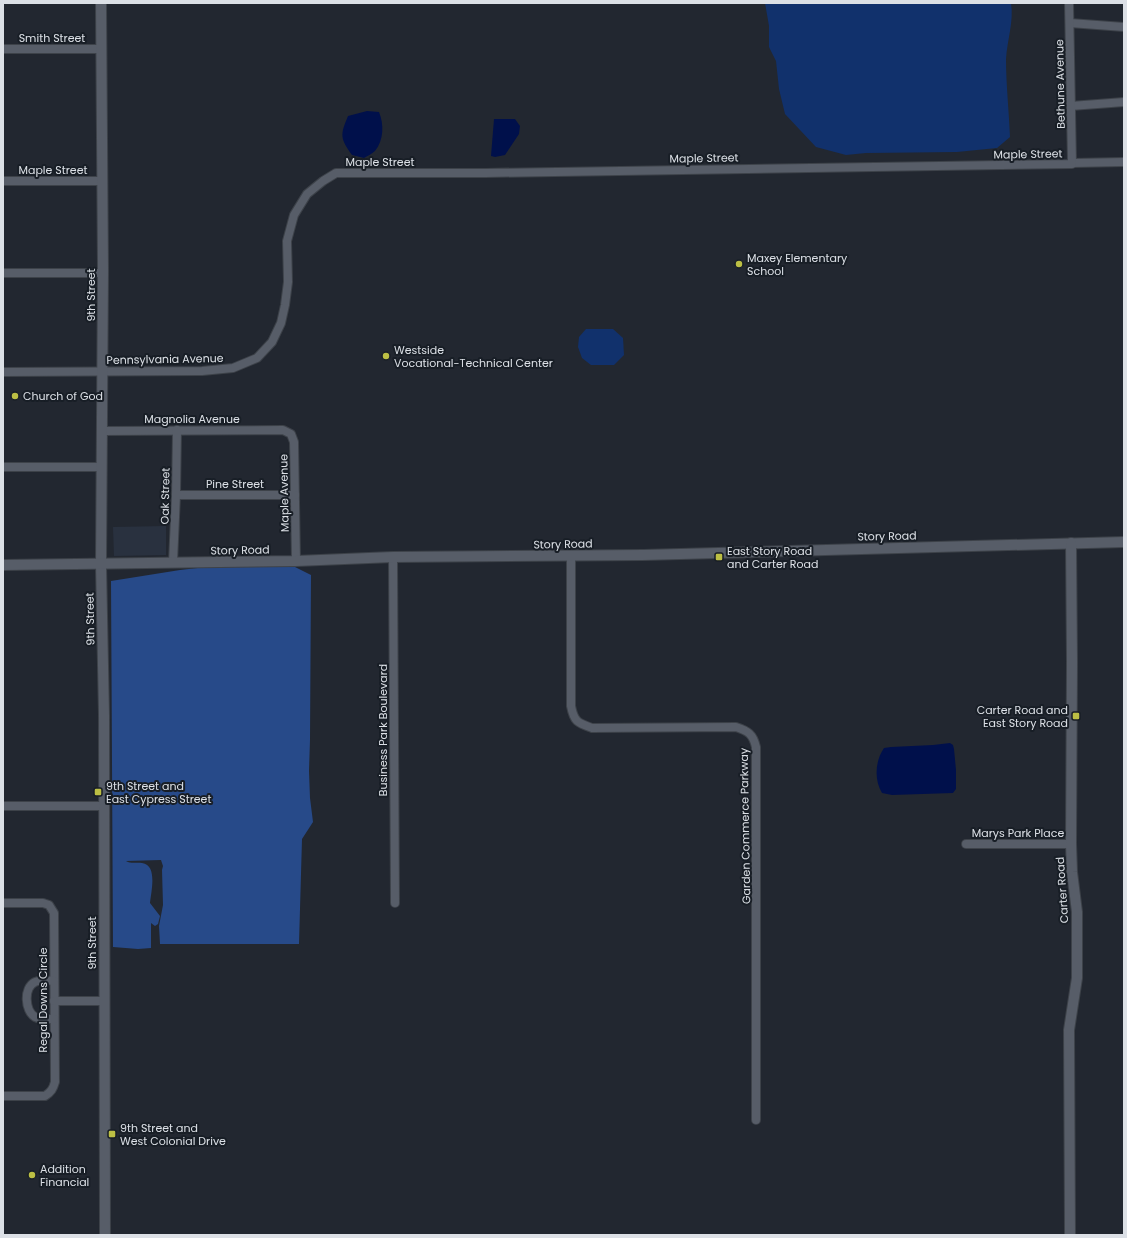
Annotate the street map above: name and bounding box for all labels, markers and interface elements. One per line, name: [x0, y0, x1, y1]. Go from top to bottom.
street label: Smith Street: [19, 30, 85, 46]
street label: Bethune Avenue: [1051, 39, 1069, 129]
street label: Maple Street: [993, 145, 1063, 163]
street label: Maple Street: [669, 149, 739, 167]
street label: Maple Street: [345, 154, 415, 170]
street label: Maple Street: [18, 162, 88, 178]
place label: Maxey Elementary School: [747, 250, 848, 279]
marker: Maxey Elementary School: [734, 259, 744, 269]
street label: 9th Street: [83, 268, 99, 322]
place label: Westside Vocational-Technical Center: [394, 342, 553, 371]
street label: Pennsylvania Avenue: [106, 350, 224, 368]
marker: Westside Vocational-Technical Center: [381, 351, 391, 361]
place label: Church of God: [23, 388, 103, 404]
marker: Church of God: [10, 391, 20, 401]
street label: Magnolia Avenue: [144, 411, 240, 427]
street label: Maple Avenue: [275, 454, 293, 532]
street label: Oak Street: [157, 467, 173, 525]
street label: Pine Street: [206, 476, 264, 492]
street label: Story Road: [857, 527, 917, 545]
street label: Story Road: [533, 535, 593, 553]
street label: Story Road: [210, 541, 270, 559]
place label: East Story Road and Carter Road: [727, 543, 818, 572]
marker: East Story Road and Carter Road: [714, 552, 724, 562]
street label: 9th Street: [82, 592, 98, 646]
street label: Business Park Boulevard: [375, 664, 391, 796]
place label: Carter Road and East Story Road: [977, 702, 1068, 731]
marker: Carter Road and East Story Road: [1071, 711, 1081, 721]
street label: Garden Commerce Parkway: [736, 747, 754, 904]
place label: 9th Street and East Cypress Street: [106, 778, 211, 807]
marker: 9th Street and East Cypress Street: [93, 787, 103, 797]
street label: Marys Park Place: [972, 825, 1064, 841]
street label: Carter Road: [1052, 856, 1072, 924]
street label: 9th Street: [84, 916, 100, 970]
street label: Regal Downs Circle: [35, 947, 51, 1053]
place label: 9th Street and West Colonial Drive: [120, 1120, 226, 1149]
marker: 9th Street and West Colonial Drive: [107, 1129, 117, 1139]
place label: Addition Financial: [40, 1161, 89, 1190]
marker: Addition Financial: [27, 1170, 37, 1180]

